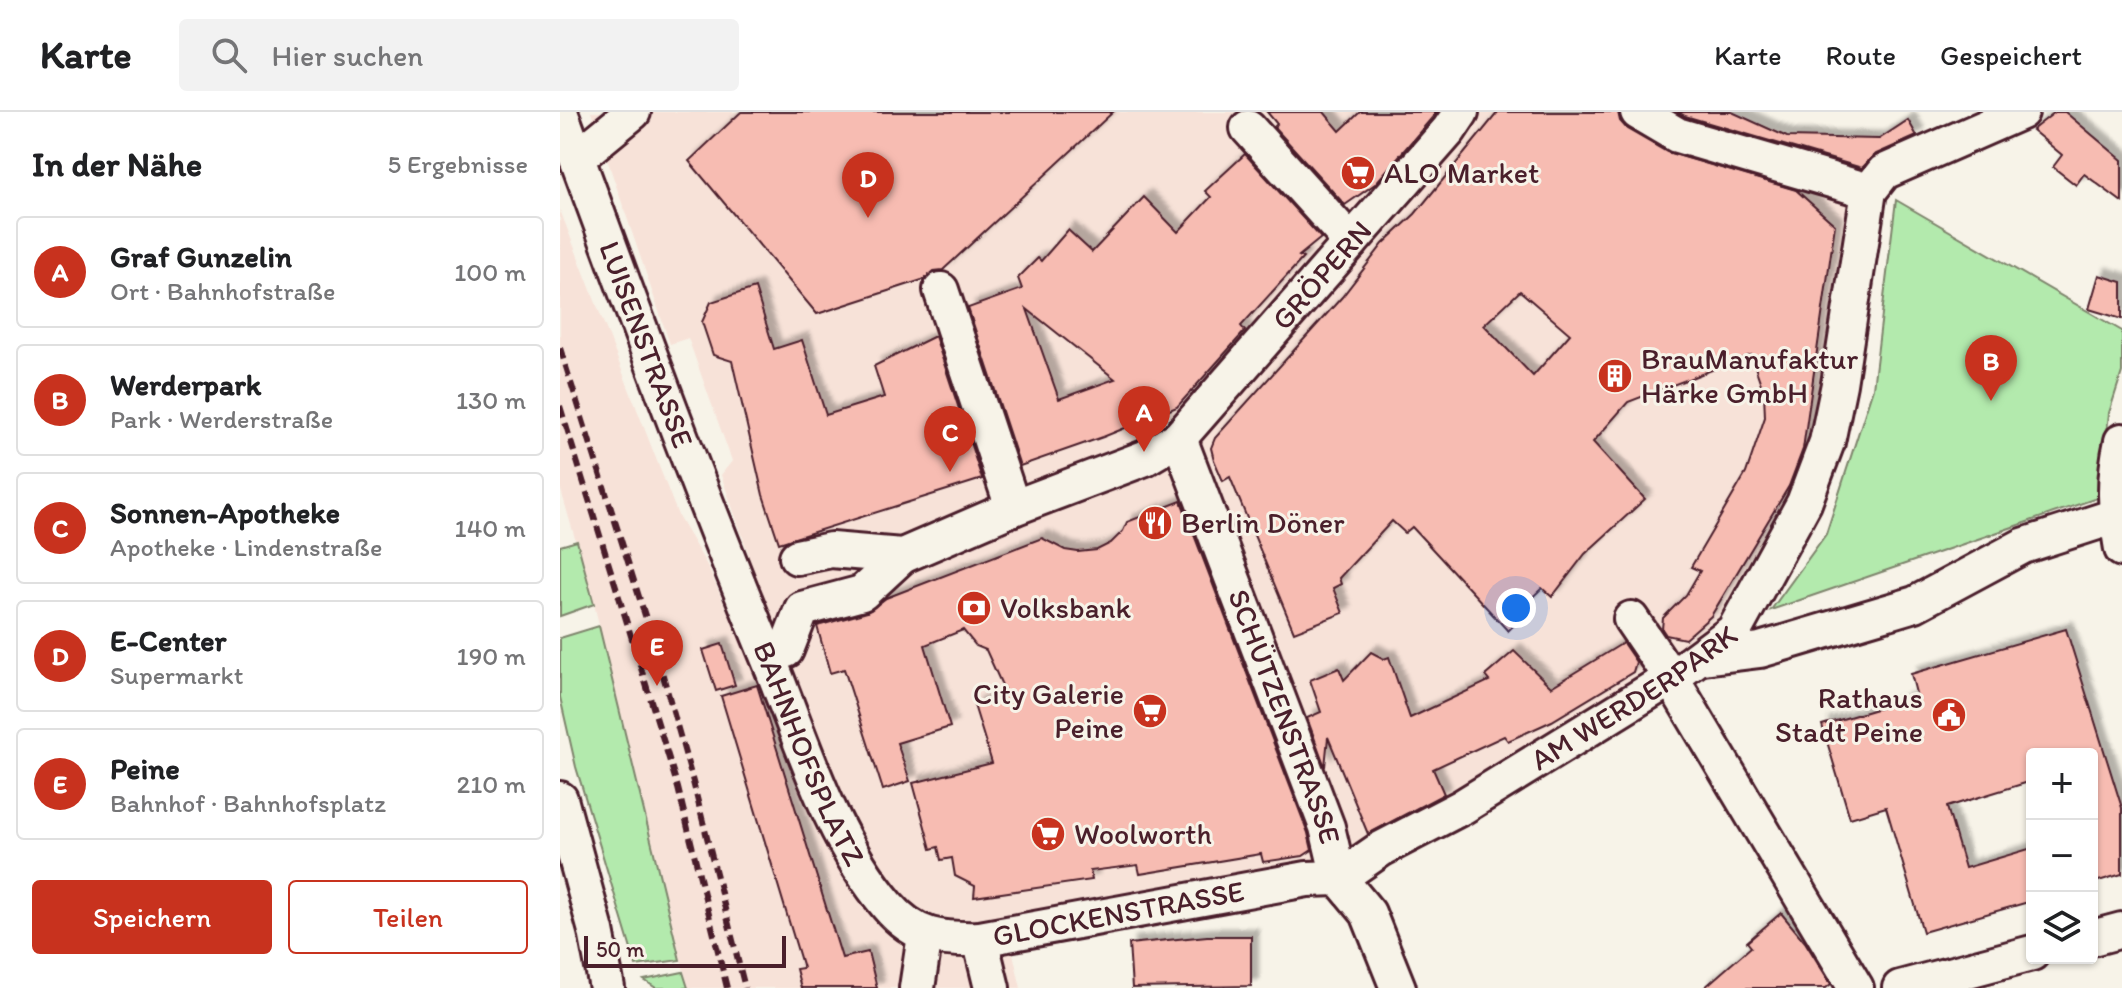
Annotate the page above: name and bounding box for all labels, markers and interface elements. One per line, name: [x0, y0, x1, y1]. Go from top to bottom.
search box: [179, 19, 739, 91]
text: Karte: [40, 32, 131, 78]
icon: search: [207, 33, 251, 77]
text: Hier suchen: [271, 37, 423, 74]
text: Karte: [1714, 38, 1782, 72]
text: Route: [1826, 38, 1896, 72]
text: Gespeichert: [1940, 38, 2082, 72]
text: In der Nähe: [32, 144, 202, 185]
text: 5 Ergebnisse: [388, 148, 528, 180]
pin: D: [842, 152, 894, 218]
supermarket icon: ALO Market: [1339, 154, 1377, 192]
place label: ALO Market: [1384, 154, 1539, 191]
street label: GRÖPERN: [1263, 212, 1379, 337]
street label: LUISENSTRASSE: [591, 236, 702, 453]
text: Graf Gunzelin: [110, 238, 292, 275]
text: A: [52, 256, 68, 288]
text: 100 m: [454, 256, 526, 288]
text: Ort · Bahnhofstraße: [110, 275, 335, 307]
pin: B: [1965, 335, 2017, 401]
place label: BrauManufaktur Härke GmbH: [1641, 340, 1858, 411]
building icon: BrauManufaktur Härke GmbH: [1596, 357, 1634, 395]
text: Werderpark: [110, 366, 261, 403]
text: B: [52, 384, 68, 416]
text: 130 m: [456, 384, 526, 416]
pin: A: [1118, 386, 1170, 452]
text: Park · Werderstraße: [110, 403, 333, 435]
pin: C: [924, 406, 976, 472]
text: Sonnen-Apotheke: [110, 494, 340, 531]
restaurant icon: Berlin Döner: [1136, 504, 1174, 542]
place label: Berlin Döner: [1181, 504, 1345, 541]
text: C: [52, 512, 68, 544]
text: 140 m: [455, 512, 526, 544]
text: Apotheke · Lindenstraße: [110, 531, 382, 563]
street label: SCHÜTZENSTRASSE: [1220, 584, 1349, 847]
your location: [1496, 588, 1536, 628]
bank icon: Volksbank: [955, 589, 993, 627]
place label: Volksbank: [1000, 589, 1131, 626]
street label: AM WERDERPARK: [1524, 616, 1744, 778]
pin: E: [631, 620, 683, 686]
text: E-Center: [110, 622, 227, 659]
street label: BAHNHOFSPLATZ: [745, 636, 873, 872]
text: D: [51, 640, 69, 672]
text: 190 m: [457, 640, 526, 672]
text: Supermarkt: [110, 659, 244, 691]
place label: City Galerie Peine: [973, 675, 1124, 746]
place label: Rathaus Stadt Peine: [1775, 679, 1923, 750]
supermarket icon: City Galerie Peine: [1131, 692, 1169, 730]
public building icon: Rathaus Stadt Peine: [1930, 696, 1968, 734]
map controls: [2026, 748, 2098, 964]
button: +: [2026, 748, 2098, 820]
text: Peine: [110, 750, 180, 787]
text: E: [53, 768, 67, 800]
text: 210 m: [457, 768, 526, 800]
text: Bahnhof · Bahnhofsplatz: [110, 787, 386, 819]
supermarket icon: Woolworth: [1029, 815, 1067, 853]
place label: Woolworth: [1074, 815, 1212, 852]
button: −: [2026, 820, 2098, 892]
street label: GLOCKENSTRASSE: [990, 872, 1247, 954]
button: Speichern: [32, 880, 272, 954]
button: Teilen: [288, 880, 528, 954]
button: layers: [2026, 892, 2098, 964]
scale bar: [584, 932, 786, 968]
text: 50 m: [596, 936, 645, 963]

